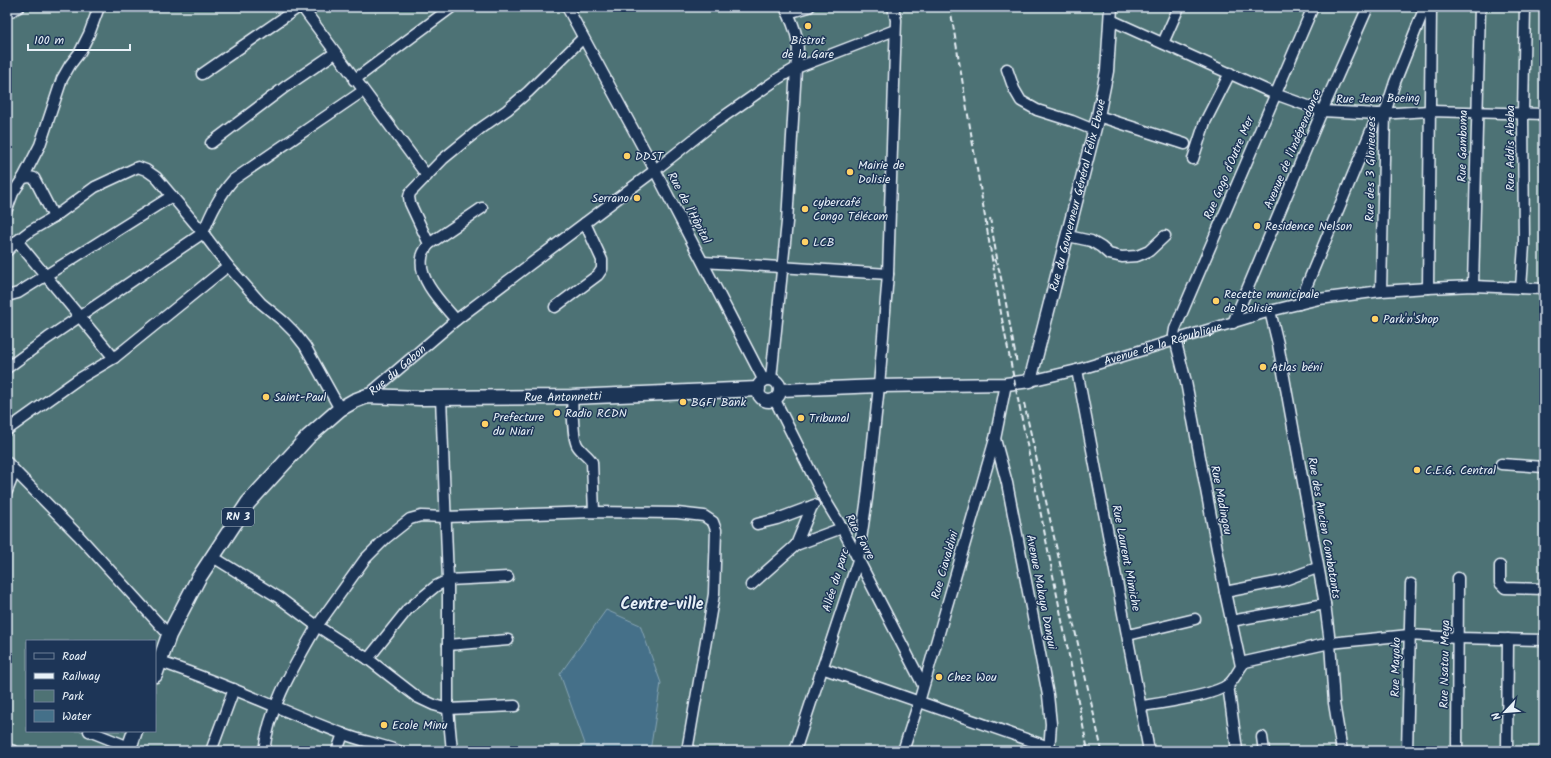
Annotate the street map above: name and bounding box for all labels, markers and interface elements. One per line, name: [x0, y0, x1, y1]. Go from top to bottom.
marker: Bistrot de la Gare: [803, 21, 813, 31]
scale bar: [28, 26, 130, 52]
text: 100 m: [34, 31, 65, 50]
place label: Bistrot de la Gare: [782, 31, 835, 64]
street label: Avenue de l'Indépendance: [1259, 86, 1327, 212]
street label: Rue Jean Boeing: [1336, 89, 1421, 109]
street label: Rue du Gouverneur Général Félix Eboué: [1044, 97, 1111, 293]
street label: Rue Addis Abeba: [1501, 105, 1520, 191]
street label: Rue Gamboma: [1453, 109, 1473, 182]
street label: Rue Gogo d'Outre Mer: [1199, 113, 1260, 222]
street label: Rue des 3 Glorieuses: [1361, 116, 1381, 222]
place label: DDST: [635, 147, 665, 166]
marker: DDST: [622, 151, 632, 161]
place label: Mairie de Dolisie: [858, 156, 905, 189]
marker: Mairie de Dolisie: [845, 167, 855, 177]
street label: Rue de l'Hôpital: [662, 169, 716, 247]
place label: Serrano: [592, 189, 629, 208]
marker: Serrano: [632, 193, 642, 203]
place label: cybercafé Congo Télécom: [813, 193, 889, 226]
marker: cybercafé Congo Télécom: [800, 204, 810, 214]
place label: Residence Nelson: [1265, 217, 1352, 236]
marker: Residence Nelson: [1252, 221, 1262, 231]
place label: LCB: [813, 233, 834, 252]
marker: LCB: [800, 237, 810, 247]
place label: Recette municipale de Dolisie: [1224, 285, 1320, 318]
marker: Recette municipale de Dolisie: [1211, 296, 1221, 306]
place label: Park'n'Shop: [1383, 310, 1439, 329]
marker: Park'n'Shop: [1370, 314, 1380, 324]
street label: Avenue de la République: [1101, 317, 1225, 371]
street label: Rue du Gabon: [364, 340, 430, 400]
place label: Atlas béni: [1271, 358, 1323, 377]
marker: Atlas béni: [1258, 362, 1268, 372]
street label: Rue Antonnetti: [524, 386, 603, 407]
place label: Saint-Paul: [274, 388, 326, 407]
marker: Saint-Paul: [261, 392, 271, 402]
place label: BGFI Bank: [691, 393, 746, 412]
marker: BGFI Bank: [678, 397, 688, 407]
place label: Radio RCDN: [565, 404, 627, 423]
place label: Prefecture du Niari: [493, 408, 545, 441]
marker: Radio RCDN: [552, 408, 562, 418]
place label: Tribunal: [809, 409, 849, 428]
marker: Tribunal: [796, 413, 806, 423]
marker: Prefecture du Niari: [480, 419, 490, 429]
street label: Rue des Ancien Combatants: [1302, 456, 1346, 600]
place label: C.E.G. Central: [1425, 461, 1496, 480]
street label: Rue Madingou: [1205, 464, 1237, 537]
marker: C.E.G. Central: [1412, 465, 1422, 475]
street label: Rue Laurent Mimiche: [1106, 503, 1146, 613]
road number: RN 3: [222, 508, 254, 526]
street label: Rue Favre: [840, 511, 880, 564]
street label: Rue Ciavaldini: [926, 527, 964, 601]
street label: Avenue Makaya Dangui: [1021, 533, 1062, 652]
street label: Allée du parc: [817, 546, 855, 614]
district label: Centre-ville: [620, 592, 704, 617]
street label: Rue Nsatou Meya: [1435, 619, 1455, 708]
street label: Rue Mayoko: [1386, 637, 1406, 697]
legend: [26, 640, 156, 732]
text: Road: [62, 647, 87, 666]
text: Railway: [62, 667, 100, 686]
place label: Chez Wou: [947, 668, 997, 687]
marker: Chez Wou: [934, 672, 944, 682]
text: Park: [62, 687, 84, 706]
north arrow: [1485, 692, 1525, 732]
text: Water: [62, 707, 92, 726]
text: N: [1487, 709, 1507, 723]
place label: Ecole Minu: [392, 716, 448, 735]
marker: Ecole Minu: [379, 720, 389, 730]

